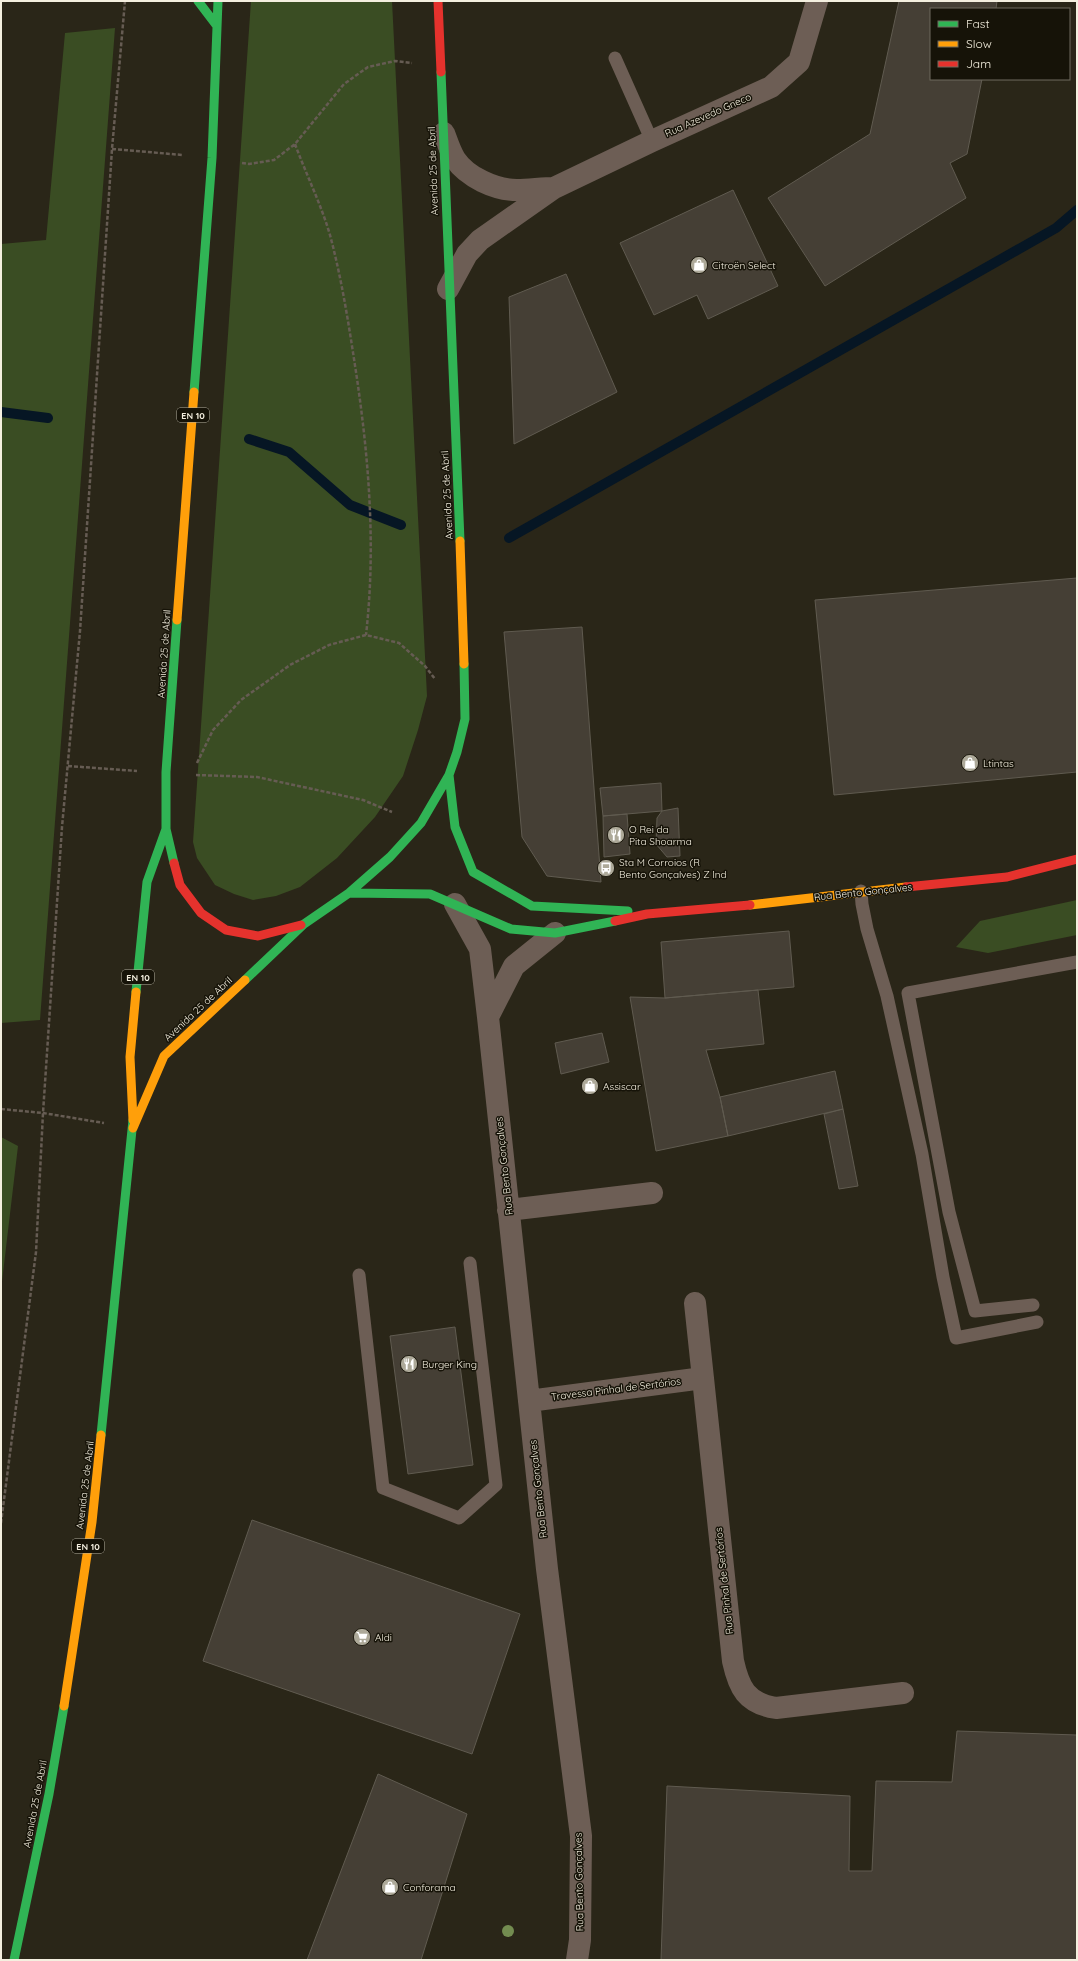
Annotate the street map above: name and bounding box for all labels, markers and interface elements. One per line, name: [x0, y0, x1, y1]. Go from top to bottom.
legend: [930, 8, 1070, 80]
text: Fast: [966, 16, 990, 31]
text: Slow: [966, 36, 992, 51]
text: Jam: [966, 56, 991, 71]
street label: Rua Azevedo Gneco: [663, 90, 753, 140]
street label: Avenida 25 de Abril: [425, 126, 441, 216]
shop icon: Citroën Select: [689, 255, 709, 275]
place label: Citroën Select: [712, 259, 776, 272]
road number: EN 10: [177, 408, 209, 422]
street label: Avenida 25 de Abril: [438, 450, 456, 540]
street label: Avenida 25 de Abril: [154, 609, 174, 699]
shop icon: Ltintas: [960, 753, 980, 773]
place label: Ltintas: [983, 757, 1014, 770]
place label: O Rei da Pita Shoarma: [629, 823, 692, 848]
restaurant icon: O Rei da Pita Shoarma: [606, 825, 626, 845]
place label: Sta M Corroios (R Bento Gonçalves) Z Ind: [619, 856, 727, 881]
bus stop icon: Sta M Corroios (R Bento Gonçalves) Z Ind: [596, 858, 616, 878]
street label: Rua Bento Gonçalves: [813, 880, 913, 904]
road number: EN 10: [122, 970, 154, 984]
street label: Avenida 25 de Abril: [161, 974, 235, 1044]
shop icon: Assiscar: [580, 1076, 600, 1096]
place label: Assiscar: [603, 1080, 641, 1093]
street label: Rua Bento Gonçalves: [492, 1116, 516, 1216]
restaurant icon: Burger King: [399, 1354, 419, 1374]
place label: Burger King: [422, 1358, 477, 1371]
street label: Travessa Pinhal de Sertórios: [550, 1375, 682, 1403]
street label: Rua Bento Gonçalves: [526, 1439, 550, 1539]
street label: Avenida 25 de Abril: [73, 1440, 97, 1530]
street label: Rua Pinhal de Sertórios: [712, 1527, 736, 1635]
road number: EN 10: [72, 1539, 104, 1553]
supermarket icon: Aldi: [352, 1627, 372, 1647]
place label: Aldi: [375, 1631, 392, 1644]
street label: Avenida 25 de Abril: [20, 1759, 50, 1849]
street label: Rua Bento Gonçalves: [572, 1832, 586, 1931]
shop icon: Conforama: [380, 1877, 400, 1897]
place label: Conforama: [403, 1881, 456, 1894]

